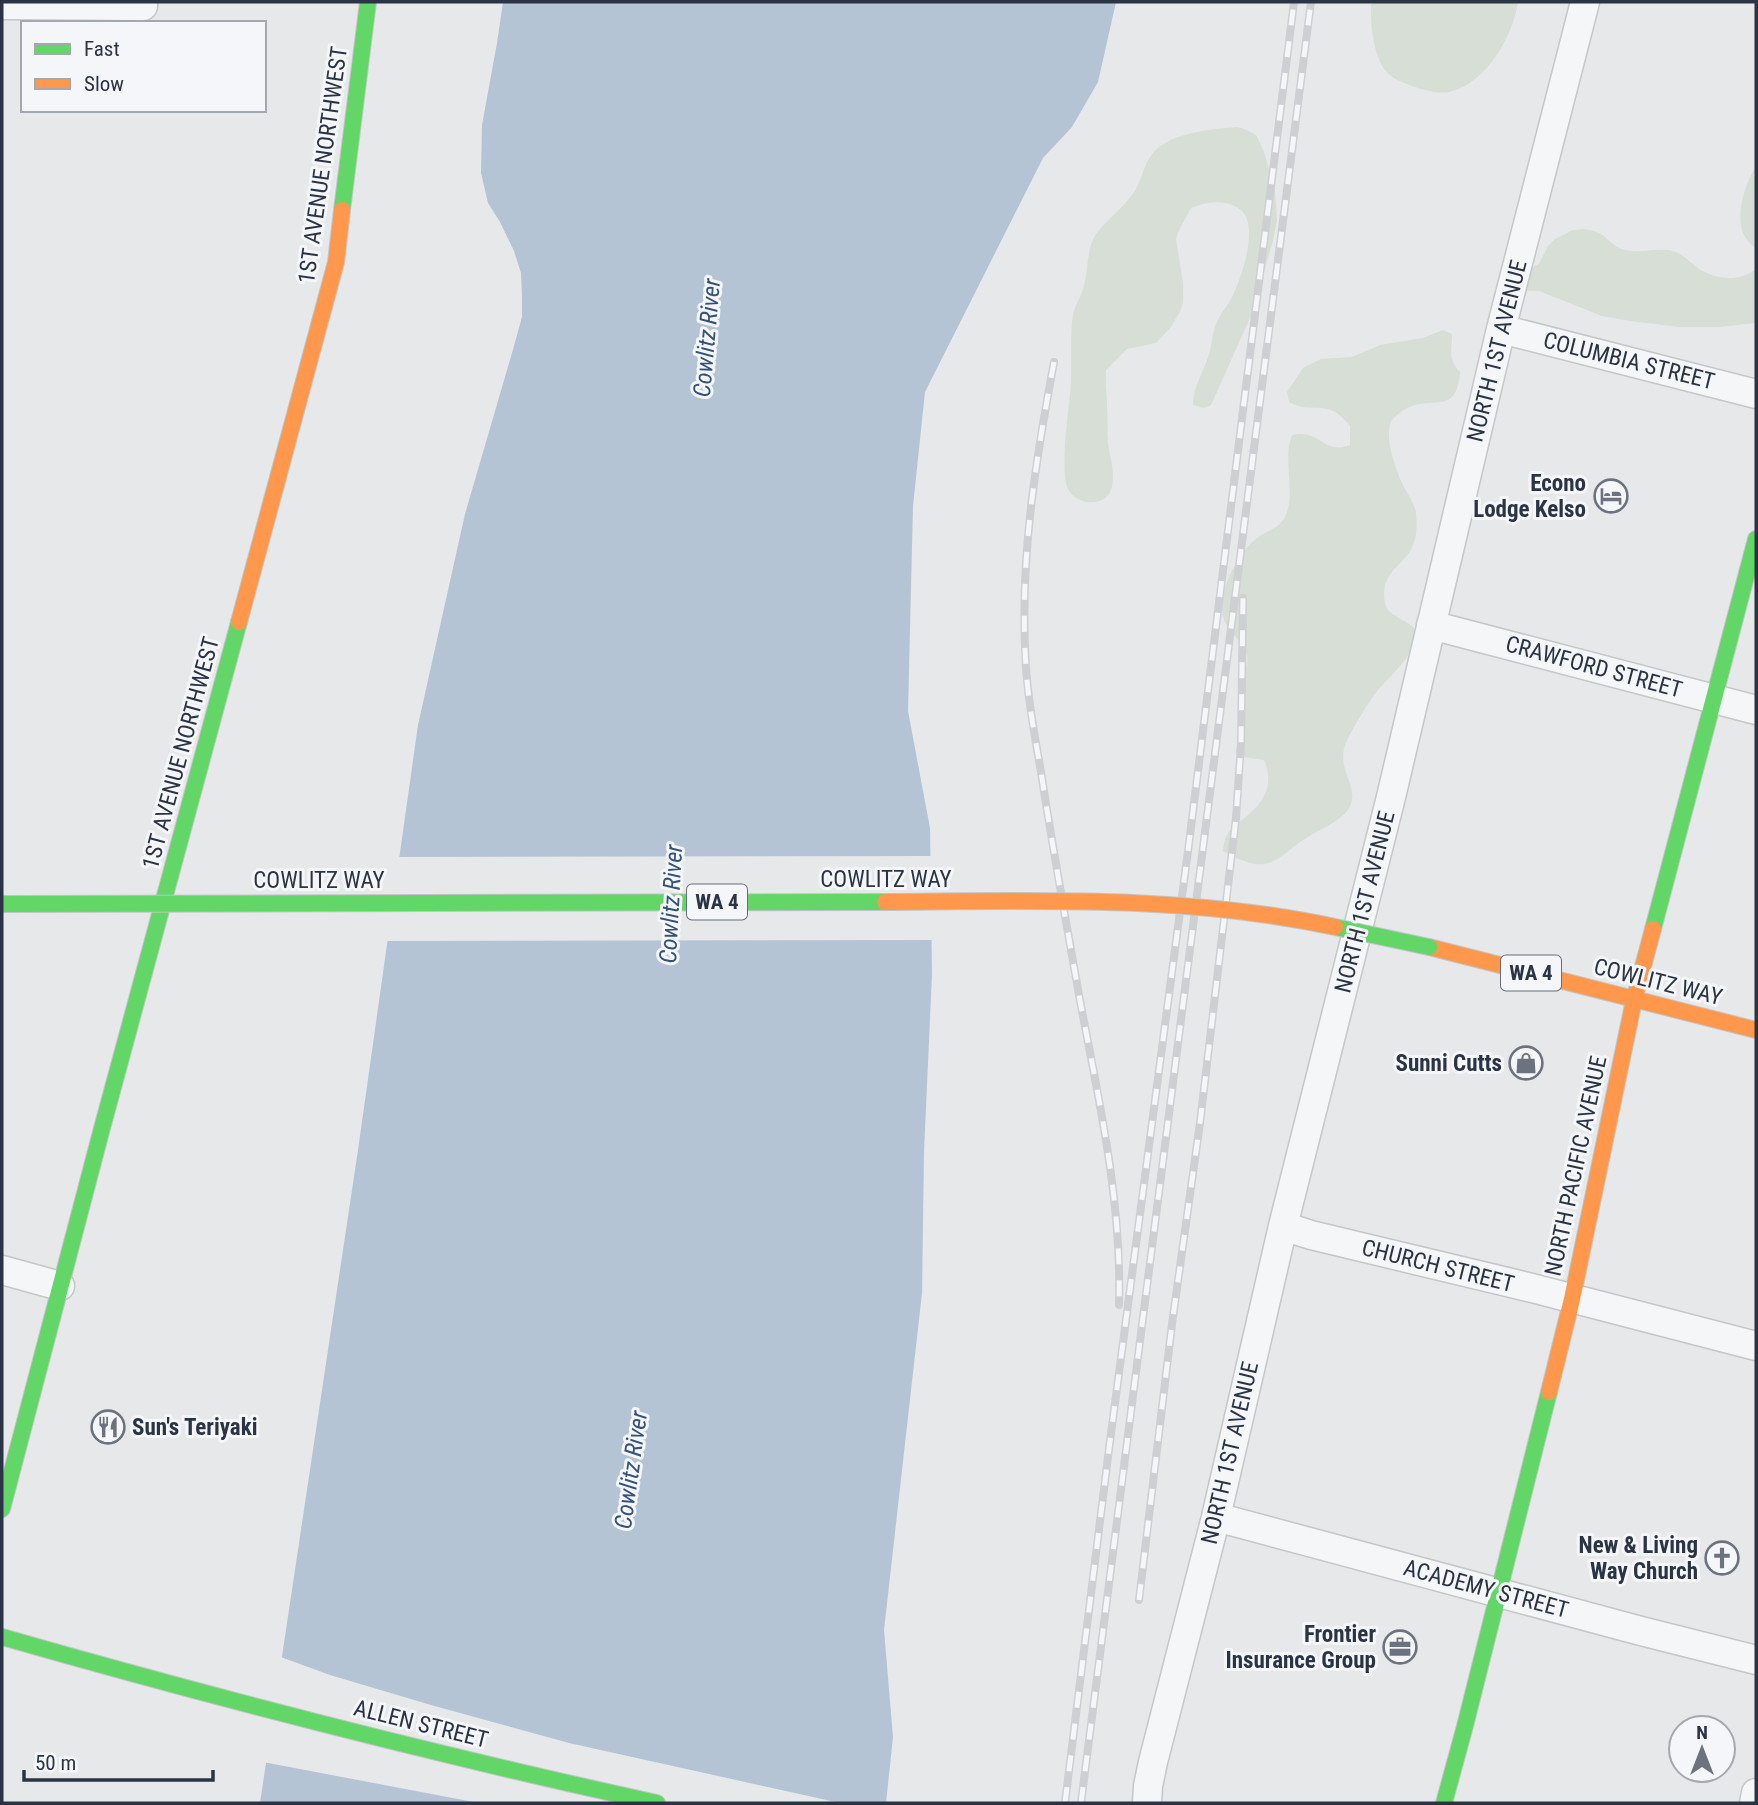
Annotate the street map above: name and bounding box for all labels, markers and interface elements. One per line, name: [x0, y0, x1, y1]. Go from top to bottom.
legend: [21, 21, 266, 112]
text: Fast: [84, 37, 120, 61]
street label: 1ST AVENUE NORTHWEST: [293, 45, 353, 285]
text: Slow: [84, 72, 124, 96]
street label: NORTH 1ST AVENUE: [1461, 257, 1533, 445]
water label: Cowlitz River: [688, 277, 726, 398]
street label: COLUMBIA STREET: [1540, 327, 1718, 395]
place label: Econo Lodge Kelso: [1473, 470, 1586, 523]
hotel icon: Econo Lodge Kelso: [1592, 477, 1630, 515]
street label: CRAWFORD STREET: [1503, 630, 1685, 704]
street label: 1ST AVENUE NORTHWEST: [137, 634, 225, 872]
street label: NORTH 1ST AVENUE: [1329, 808, 1401, 996]
water label: Cowlitz River: [654, 843, 688, 964]
street label: COWLITZ WAY: [820, 866, 952, 893]
street label: COWLITZ WAY: [253, 867, 385, 894]
road number: WA 4: [687, 884, 747, 920]
street label: COWLITZ WAY: [1591, 953, 1725, 1011]
road number: WA 4: [1501, 956, 1561, 990]
shop icon: Sunni Cutts: [1507, 1044, 1545, 1082]
place label: Sunni Cutts: [1396, 1050, 1502, 1077]
street label: NORTH PACIFIC AVENUE: [1539, 1053, 1613, 1279]
street label: CHURCH STREET: [1359, 1234, 1517, 1298]
street label: NORTH 1ST AVENUE: [1196, 1359, 1264, 1547]
restaurant icon: Sun's Teriyaki: [89, 1408, 127, 1446]
water label: Cowlitz River: [609, 1408, 653, 1531]
place label: Sun's Teriyaki: [132, 1414, 257, 1441]
place label: New & Living Way Church: [1579, 1532, 1698, 1585]
church icon: New & Living Way Church: [1703, 1539, 1741, 1577]
street label: ACADEMY STREET: [1401, 1554, 1571, 1624]
place label: Frontier Insurance Group: [1226, 1621, 1376, 1674]
office icon: Frontier Insurance Group: [1381, 1628, 1419, 1666]
street label: ALLEN STREET: [351, 1694, 491, 1754]
north arrow: [1667, 1714, 1737, 1784]
text: N: [1696, 1721, 1708, 1744]
scale bar: [24, 1738, 214, 1782]
text: 50 m: [35, 1751, 76, 1775]

